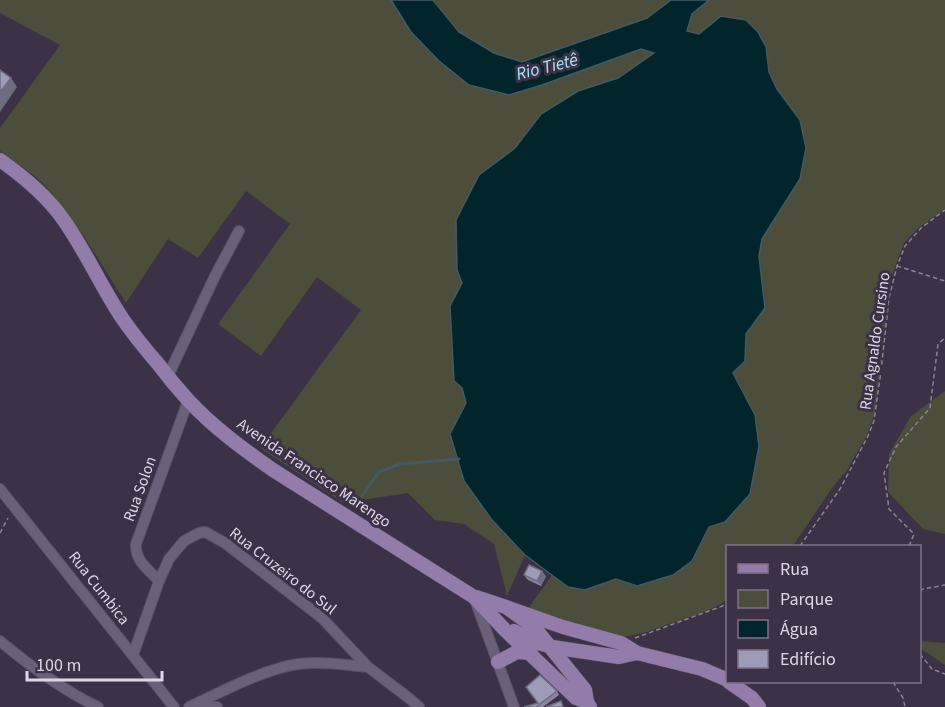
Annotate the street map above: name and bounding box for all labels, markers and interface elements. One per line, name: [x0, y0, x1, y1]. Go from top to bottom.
water label: Rio Tietê: [513, 47, 581, 87]
street label: Rua Agnaldo Cursino: [854, 271, 896, 411]
street label: Avenida Francisco Marengo: [233, 413, 395, 533]
street label: Rua Solon: [118, 453, 162, 525]
street label: Rua Cruzeiro do Sul: [225, 522, 341, 620]
legend: [726, 545, 921, 683]
street label: Rua Cumbica: [63, 547, 135, 629]
text: Rua: [780, 557, 809, 582]
text: Parque: [780, 587, 833, 612]
text: Água: [780, 617, 818, 642]
scale bar: [27, 644, 162, 682]
text: Edifício: [780, 647, 836, 672]
text: 100 m: [36, 653, 81, 678]

